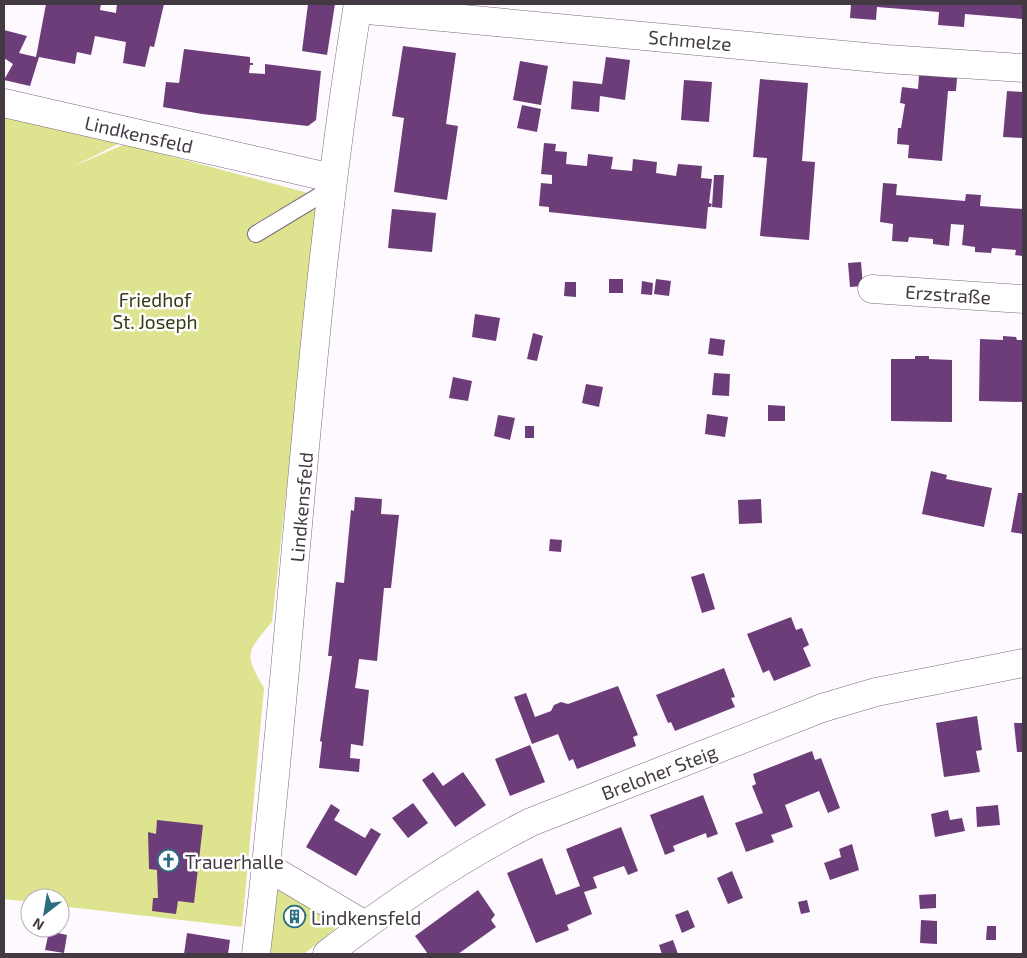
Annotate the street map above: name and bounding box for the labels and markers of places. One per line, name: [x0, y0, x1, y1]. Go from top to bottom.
church icon: Trauerhalle: [157, 849, 181, 873]
place label: Trauerhalle: [185, 850, 284, 873]
building icon: Lindkensfeld: [283, 905, 307, 929]
place label: Lindkensfeld: [311, 906, 422, 929]

